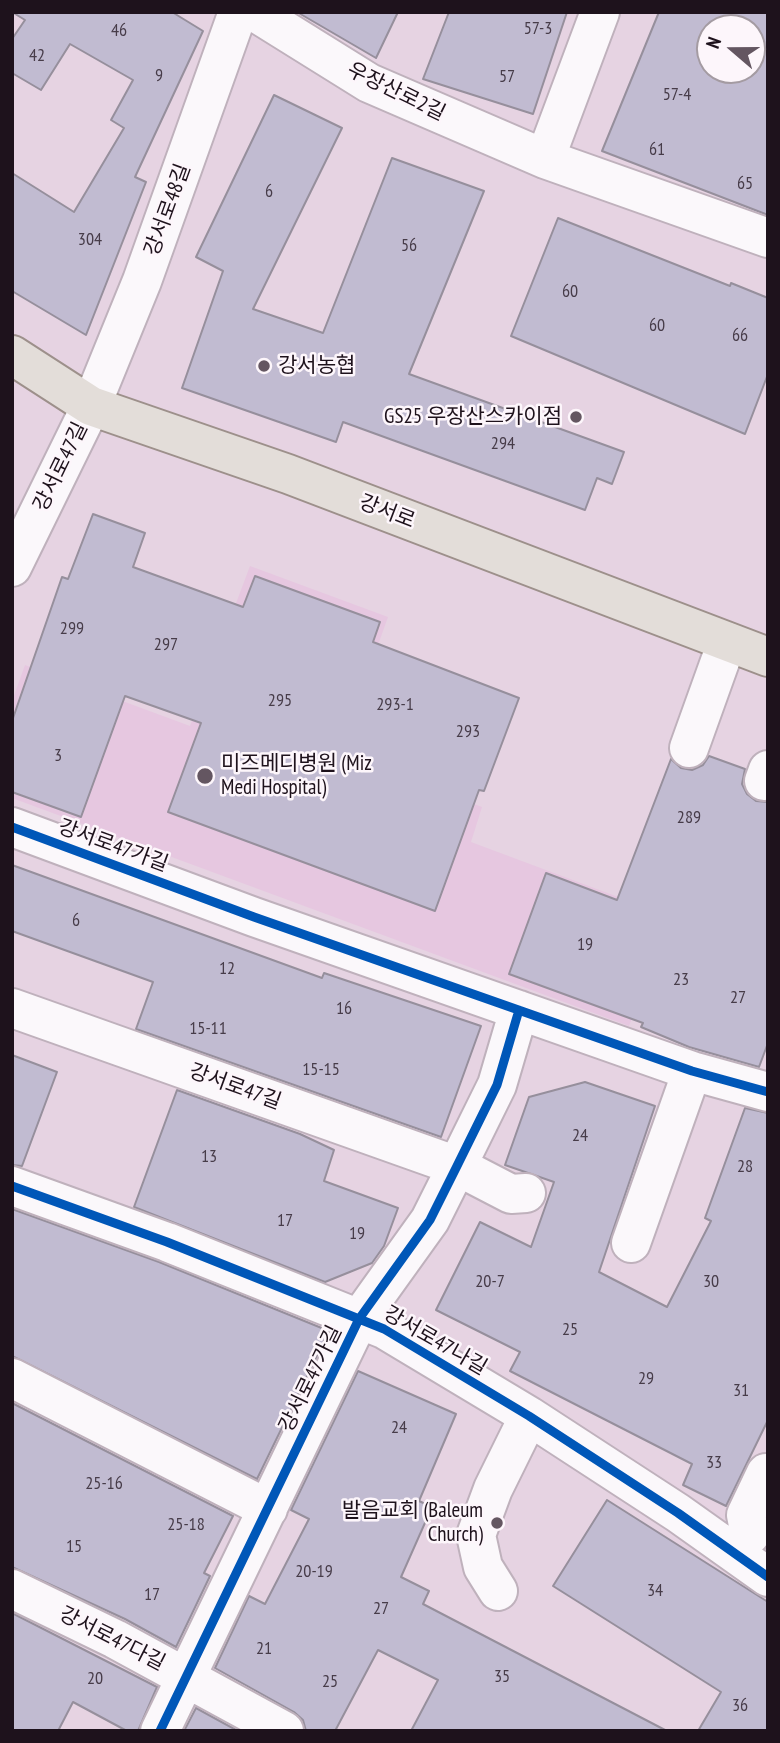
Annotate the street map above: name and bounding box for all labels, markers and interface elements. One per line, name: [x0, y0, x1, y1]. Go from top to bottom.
north arrow: [696, 14, 766, 84]
house number: 57-3: [524, 18, 552, 40]
house number: 46: [111, 20, 127, 42]
text: N: [700, 34, 726, 51]
house number: 42: [29, 45, 45, 67]
street label: 우장산로2길: [343, 57, 449, 127]
house number: 9: [155, 65, 163, 87]
house number: 57: [499, 66, 515, 88]
house number: 57-4: [663, 84, 691, 106]
house number: 61: [649, 139, 665, 161]
street label: 강서로48길: [140, 161, 196, 259]
house number: 65: [737, 173, 753, 195]
house number: 6: [265, 181, 273, 203]
house number: 304: [78, 229, 102, 251]
house number: 56: [401, 235, 417, 257]
house number: 60: [562, 281, 578, 303]
house number: 60: [649, 315, 665, 337]
house number: 66: [732, 325, 748, 347]
place label: 강서농협: [278, 353, 355, 379]
marker: 강서농협: [256, 358, 272, 374]
place label: GS25 우장산스카이점: [384, 404, 562, 430]
marker: GS25 우장산스카이점: [568, 409, 584, 425]
street label: 강서로47길: [29, 418, 93, 516]
house number: 294: [491, 433, 515, 455]
street label: 강서로: [355, 490, 419, 534]
house number: 299: [60, 618, 84, 640]
house number: 297: [154, 634, 178, 656]
house number: 295: [268, 690, 292, 712]
house number: 293-1: [376, 694, 414, 716]
house number: 293: [456, 721, 480, 743]
house number: 3: [54, 745, 62, 767]
place label: 미즈메디병원 (Miz Medi Hospital): [221, 751, 372, 801]
marker: 미즈메디병원 (Miz Medi Hospital): [195, 766, 215, 786]
house number: 289: [677, 807, 701, 829]
street label: 강서로47가길: [54, 814, 172, 878]
house number: 6: [72, 910, 80, 932]
house number: 19: [577, 934, 593, 956]
house number: 12: [219, 958, 235, 980]
house number: 23: [673, 969, 689, 991]
house number: 27: [730, 987, 746, 1009]
house number: 16: [336, 998, 352, 1020]
house number: 15-11: [189, 1018, 227, 1040]
street label: 강서로47길: [186, 1059, 284, 1115]
house number: 15-15: [302, 1059, 340, 1081]
house number: 24: [572, 1125, 588, 1147]
house number: 13: [201, 1146, 217, 1168]
house number: 28: [737, 1156, 753, 1178]
house number: 17: [277, 1210, 293, 1232]
house number: 19: [349, 1223, 365, 1245]
house number: 20-7: [475, 1271, 505, 1293]
house number: 30: [703, 1271, 719, 1293]
street label: 강서로47나길: [379, 1301, 491, 1381]
house number: 25: [562, 1319, 578, 1341]
street label: 강서로47가길: [274, 1322, 348, 1436]
house number: 29: [638, 1368, 654, 1390]
house number: 31: [733, 1380, 749, 1402]
house number: 24: [391, 1417, 407, 1439]
house number: 33: [706, 1452, 722, 1474]
house number: 25-16: [85, 1473, 123, 1495]
place label: 발음교회 (Baleum Church): [342, 1498, 483, 1548]
house number: 25-18: [167, 1514, 205, 1536]
marker: 발음교회 (Baleum Church): [489, 1515, 505, 1531]
house number: 15: [66, 1536, 82, 1558]
house number: 20-19: [295, 1561, 333, 1583]
house number: 34: [647, 1580, 663, 1602]
house number: 17: [144, 1584, 160, 1606]
house number: 27: [373, 1598, 389, 1620]
street label: 강서로47다길: [55, 1602, 169, 1676]
house number: 21: [256, 1638, 272, 1660]
house number: 35: [494, 1666, 510, 1688]
house number: 20: [87, 1668, 103, 1690]
house number: 25: [322, 1671, 338, 1693]
house number: 36: [732, 1695, 748, 1717]

